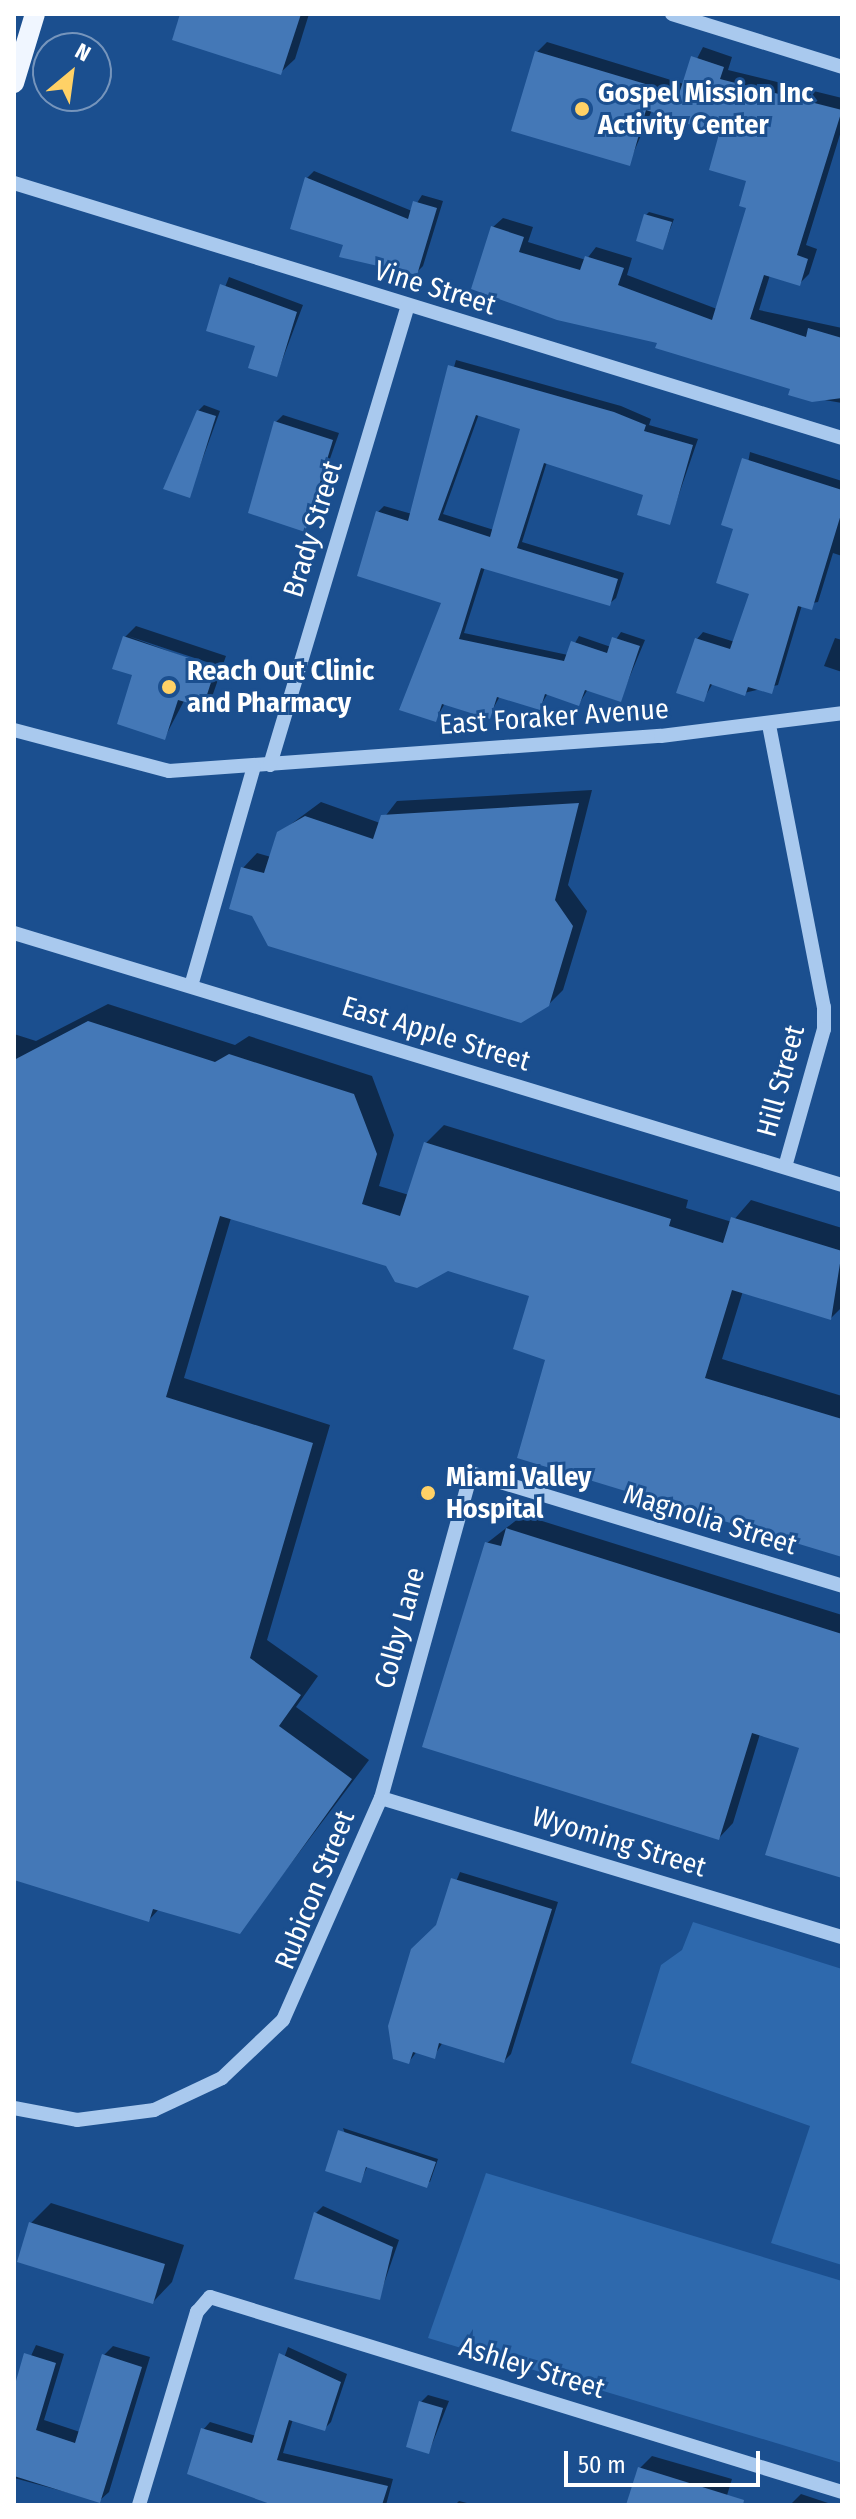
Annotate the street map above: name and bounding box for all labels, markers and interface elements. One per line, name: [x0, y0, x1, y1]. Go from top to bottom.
north arrow: [32, 32, 112, 112]
text: N: [71, 37, 95, 67]
place label: Gospel Mission Inc Activity Center: [598, 76, 813, 142]
marker: Gospel Mission Inc Activity Center: [573, 100, 591, 118]
street label: Vine Street: [370, 254, 500, 322]
street label: Brady Street: [276, 457, 350, 601]
place label: Reach Out Clinic and Pharmacy: [187, 654, 374, 720]
marker: Reach Out Clinic and Pharmacy: [158, 676, 180, 698]
street label: East Foraker Avenue: [438, 692, 670, 742]
street label: East Apple Street: [338, 989, 534, 1079]
street label: Hill Street: [750, 1021, 812, 1141]
place label: Miami Valley Hospital: [446, 1460, 591, 1526]
street label: Magnolia Street: [619, 1478, 801, 1562]
marker: Miami Valley Hospital: [417, 1482, 439, 1504]
street label: Colby Lane: [368, 1564, 432, 1692]
street label: Wyoming Street: [528, 1800, 710, 1884]
street label: Rubicon Street: [268, 1806, 362, 1974]
street label: Ashley Street: [455, 2330, 609, 2406]
scale bar: [568, 2435, 764, 2485]
text: 50 m: [578, 2451, 626, 2479]

